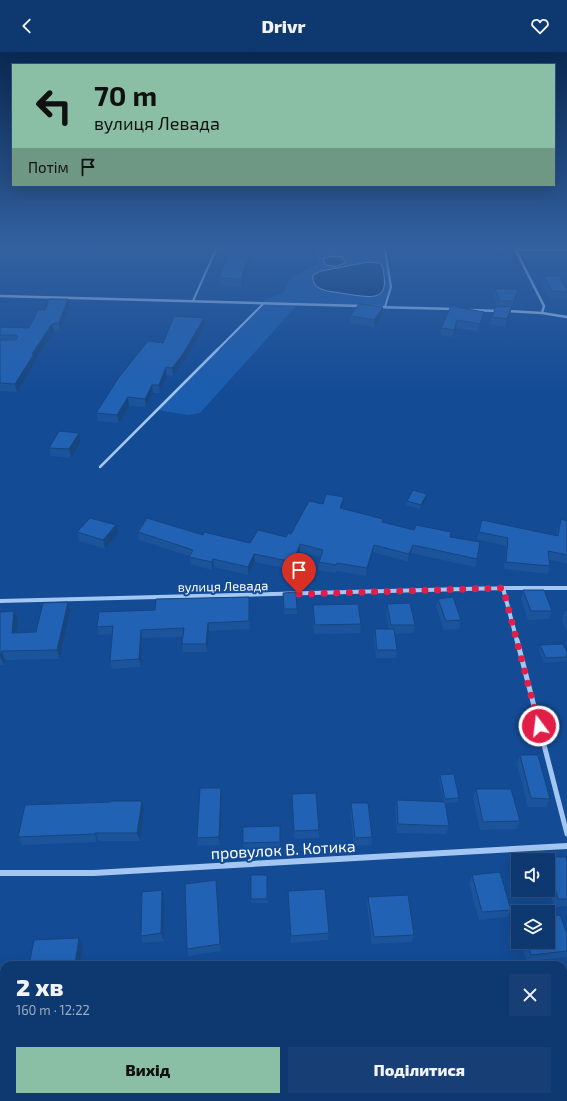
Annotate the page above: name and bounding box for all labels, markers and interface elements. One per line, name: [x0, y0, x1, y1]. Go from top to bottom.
icon: back: [16, 15, 38, 37]
text: Drivr: [261, 15, 306, 37]
icon: heart: [529, 15, 551, 37]
text: 70 m: [94, 78, 157, 112]
icon: left: [28, 80, 80, 132]
text: вулиця Левада: [94, 112, 220, 134]
icon: arrive: [77, 156, 99, 178]
text: Потім: [28, 158, 69, 176]
pin: [282, 553, 316, 594]
icon: arrive: [288, 559, 310, 581]
street label: вулиця Левада: [177, 577, 269, 595]
position arrow: [518, 705, 560, 747]
street label: провулок В. Котика: [210, 836, 356, 863]
map controls: [511, 853, 555, 949]
button: sound: [511, 853, 555, 897]
button: layers: [511, 905, 555, 949]
text: 2 хв: [16, 972, 63, 1001]
button: close: [509, 974, 551, 1016]
text: 160 m · 12:22: [16, 1002, 90, 1018]
button: Вихід: [16, 1047, 280, 1093]
button: Поділитися: [288, 1047, 551, 1093]

